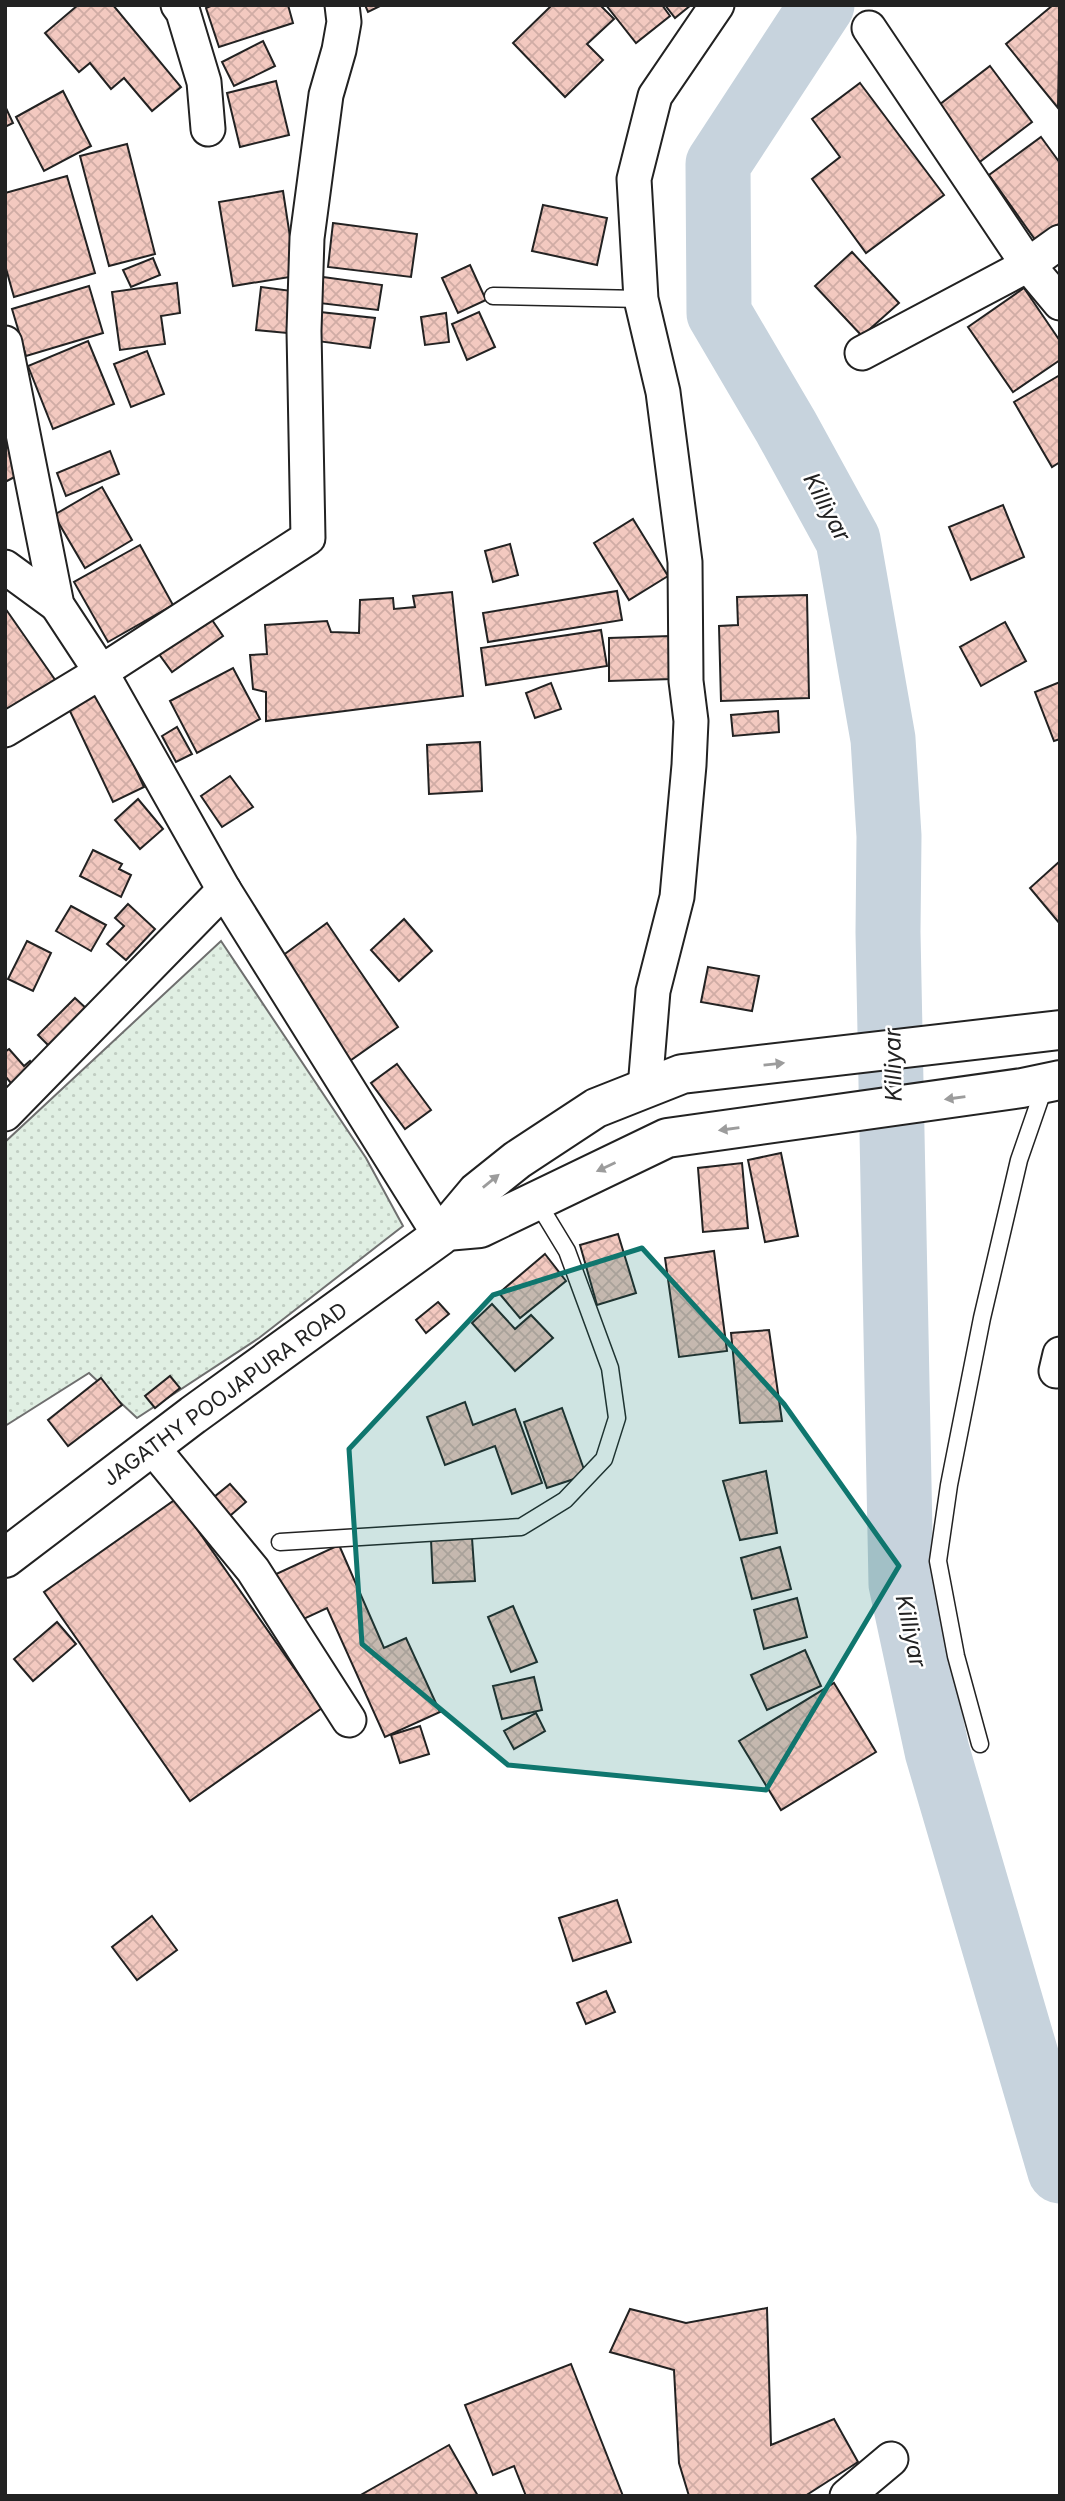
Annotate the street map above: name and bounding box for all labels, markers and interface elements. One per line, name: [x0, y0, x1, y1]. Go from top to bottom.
water label: Killiyar: [797, 468, 857, 547]
water label: Killiyar: [878, 1027, 908, 1102]
one-way arrow: [763, 1058, 785, 1069]
one-way arrow: [943, 1092, 965, 1103]
one-way arrow: [718, 1124, 740, 1135]
one-way arrow: [596, 1161, 616, 1173]
one-way arrow: [483, 1174, 500, 1189]
street label: JAGATHY POOJAPURA ROAD: [98, 1297, 352, 1491]
water label: Killiyar: [890, 1592, 933, 1671]

